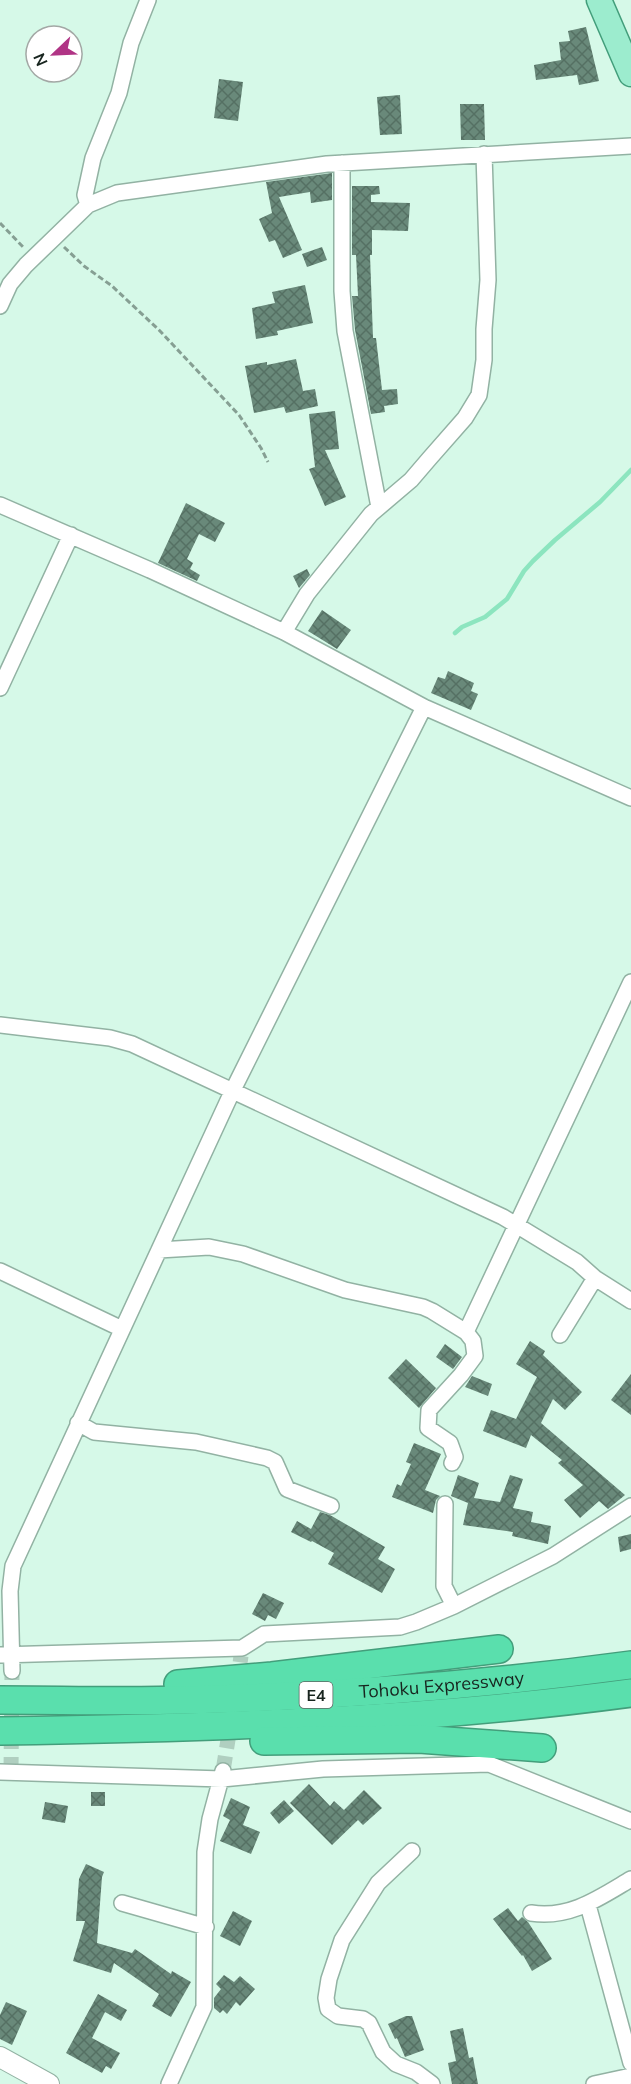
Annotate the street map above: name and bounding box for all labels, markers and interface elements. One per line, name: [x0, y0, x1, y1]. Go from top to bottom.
north arrow: [24, 24, 84, 84]
text: N: [29, 50, 52, 69]
street label: Tohoku Expressway: [358, 1666, 526, 1703]
road number: E4: [300, 1682, 332, 1708]

